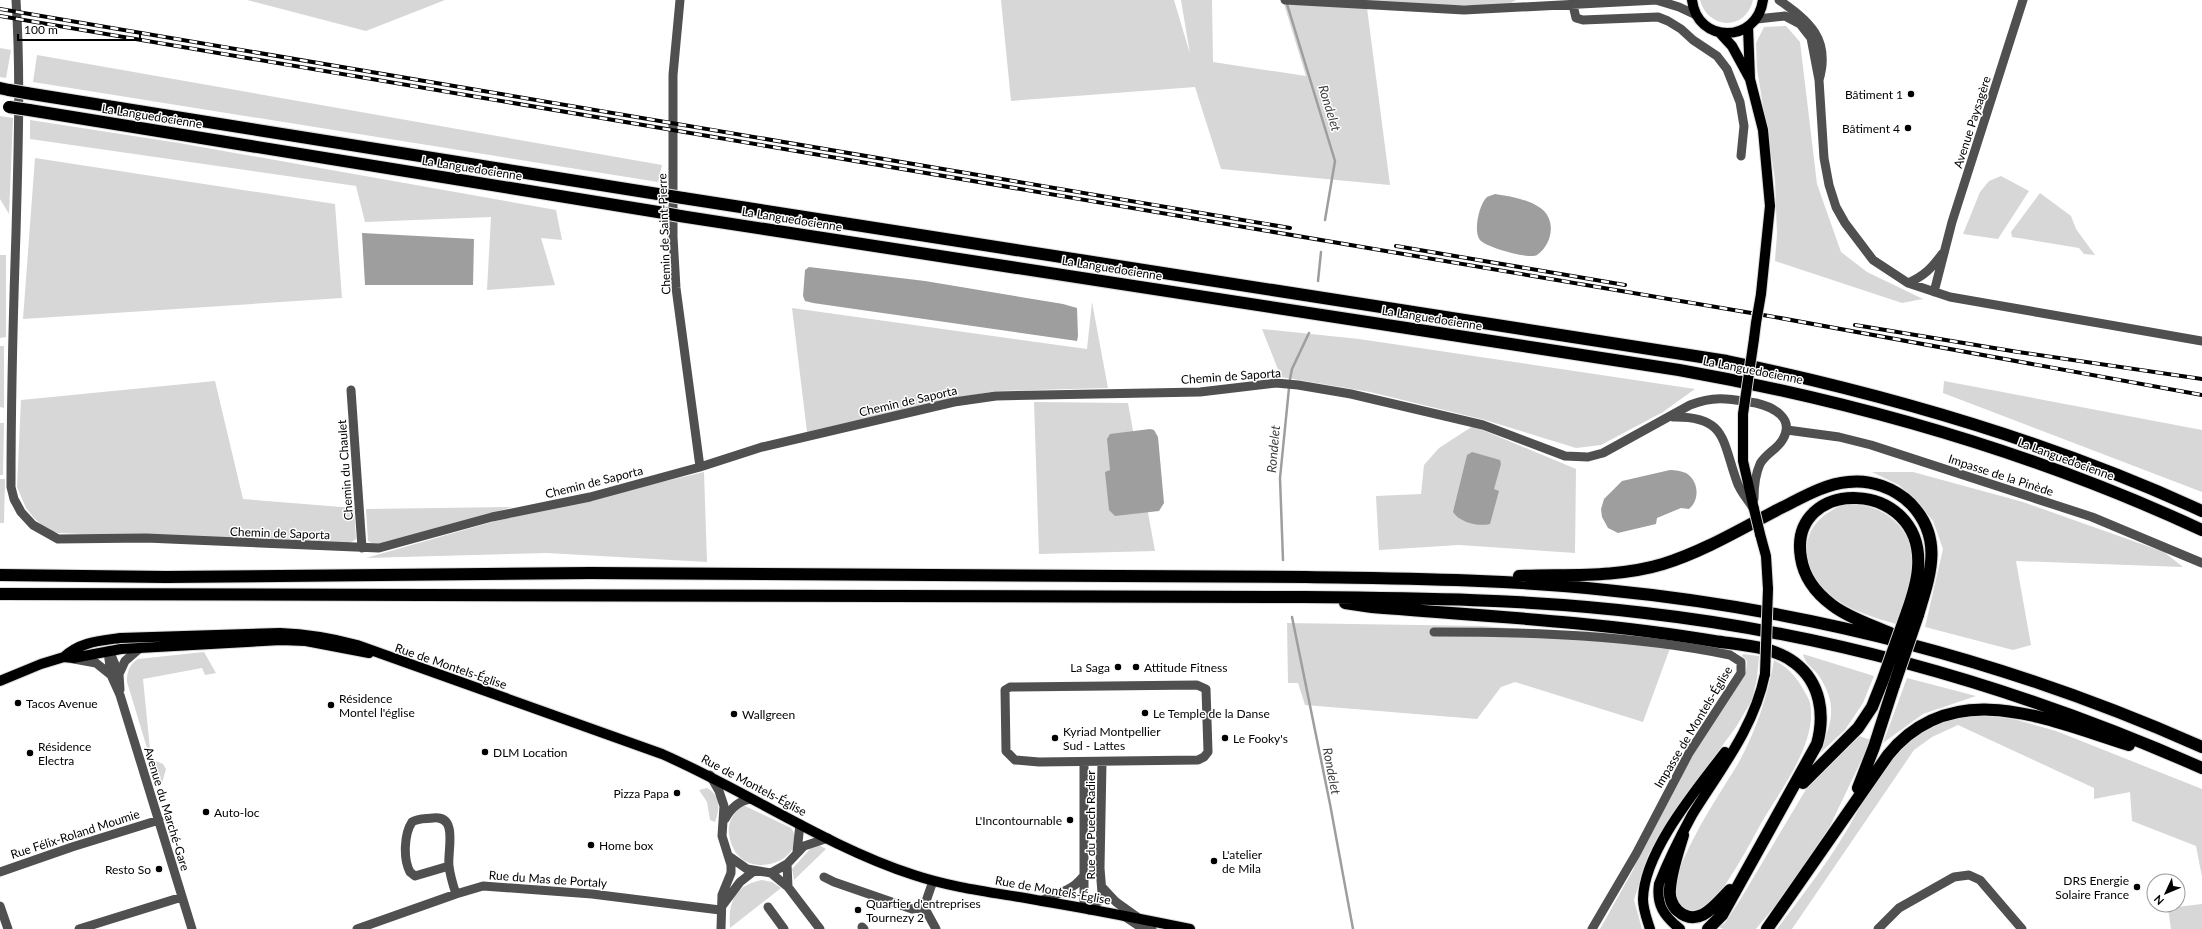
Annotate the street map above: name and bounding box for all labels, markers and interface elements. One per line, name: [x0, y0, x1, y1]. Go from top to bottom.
scale bar: [18, 16, 140, 42]
text: 100 m: [24, 22, 58, 37]
street label: Avenue Paysagère: [1950, 74, 1994, 170]
water label: Rondelet: [1315, 83, 1345, 133]
place label: Bâtiment 1: [1845, 87, 1903, 102]
marker: Bâtiment 1: [1906, 89, 1916, 99]
street label: La Languedocienne: [101, 101, 203, 131]
place label: Bâtiment 4: [1842, 121, 1900, 136]
marker: Bâtiment 4: [1903, 123, 1913, 133]
street label: La Languedocienne: [421, 153, 523, 183]
street label: Chemin de Saint-Pierre: [654, 173, 674, 295]
street label: La Languedocienne: [741, 204, 843, 234]
street label: La Languedocienne: [1061, 253, 1163, 283]
street label: La Languedocienne: [1381, 303, 1483, 333]
street label: La Languedocienne: [1702, 353, 1804, 387]
street label: Chemin de Saporta: [1180, 365, 1282, 387]
street label: Chemin de Saporta: [857, 382, 959, 420]
street label: Chemin du Chaulet: [334, 418, 356, 521]
water label: Rondelet: [1263, 424, 1283, 473]
street label: La Languedocienne: [2016, 435, 2116, 483]
street label: Impasse de la Pinède: [1946, 451, 2056, 499]
street label: Chemin de Saporta: [544, 463, 644, 501]
street label: Chemin de Saporta: [230, 524, 330, 542]
street label: Rue de Montels-Église: [393, 640, 509, 692]
place label: La Saga: [1070, 660, 1110, 675]
place label: Attitude Fitness: [1144, 660, 1227, 675]
marker: La Saga: [1113, 662, 1123, 672]
marker: Attitude Fitness: [1131, 662, 1141, 672]
street label: Impasse de Montels-Église: [1651, 663, 1735, 791]
place label: Résidence Montel l'église: [339, 691, 415, 720]
place label: Tacos Avenue: [26, 696, 98, 711]
marker: Tacos Avenue: [13, 698, 23, 708]
marker: Résidence Montel l'église: [326, 700, 336, 710]
place label: Le Temple de la Danse: [1153, 706, 1270, 721]
place label: Wallgreen: [742, 707, 795, 722]
marker: Le Temple de la Danse: [1140, 708, 1150, 718]
marker: Wallgreen: [729, 709, 739, 719]
place label: Kyriad Montpellier Sud - Lattes: [1063, 724, 1161, 753]
place label: Le Fooky's: [1233, 731, 1288, 746]
marker: Kyriad Montpellier Sud - Lattes: [1050, 733, 1060, 743]
marker: Le Fooky's: [1220, 733, 1230, 743]
place label: Résidence Electra: [38, 739, 91, 768]
street label: Avenue du Marché-Gare: [141, 745, 193, 873]
place label: DLM Location: [493, 745, 568, 760]
water label: Rondelet: [1320, 746, 1344, 796]
marker: DLM Location: [480, 747, 490, 757]
marker: Résidence Electra: [25, 748, 35, 758]
street label: Rue de Montels-Église: [699, 751, 809, 819]
street label: Rue du Puech Radier: [1083, 770, 1098, 880]
place label: Pizza Papa: [613, 786, 669, 801]
marker: Pizza Papa: [672, 788, 682, 798]
place label: Auto-loc: [214, 805, 260, 820]
street label: Rue Félix-Roland Moumie: [9, 806, 141, 862]
marker: Auto-loc: [201, 807, 211, 817]
place label: L'Incontournable: [975, 813, 1062, 828]
marker: L'Incontournable: [1065, 815, 1075, 825]
place label: Home box: [599, 838, 653, 853]
marker: Home box: [586, 840, 596, 850]
place label: L'atelier de Mila: [1222, 847, 1263, 876]
marker: L'atelier de Mila: [1209, 856, 1219, 866]
place label: Resto So: [105, 862, 151, 877]
marker: Resto So: [154, 864, 164, 874]
street label: Rue du Mas de Portaly: [488, 867, 608, 891]
street label: Rue de Montels-Église: [994, 872, 1112, 908]
place label: DRS Energie Solaire France: [2055, 873, 2129, 902]
north arrow: [2146, 873, 2186, 913]
marker: DRS Energie Solaire France: [2132, 882, 2142, 892]
text: N: [2151, 893, 2166, 908]
place label: Quartier d'entreprises Tournezy 2: [866, 896, 981, 925]
marker: Quartier d'entreprises Tournezy 2: [853, 905, 863, 915]

